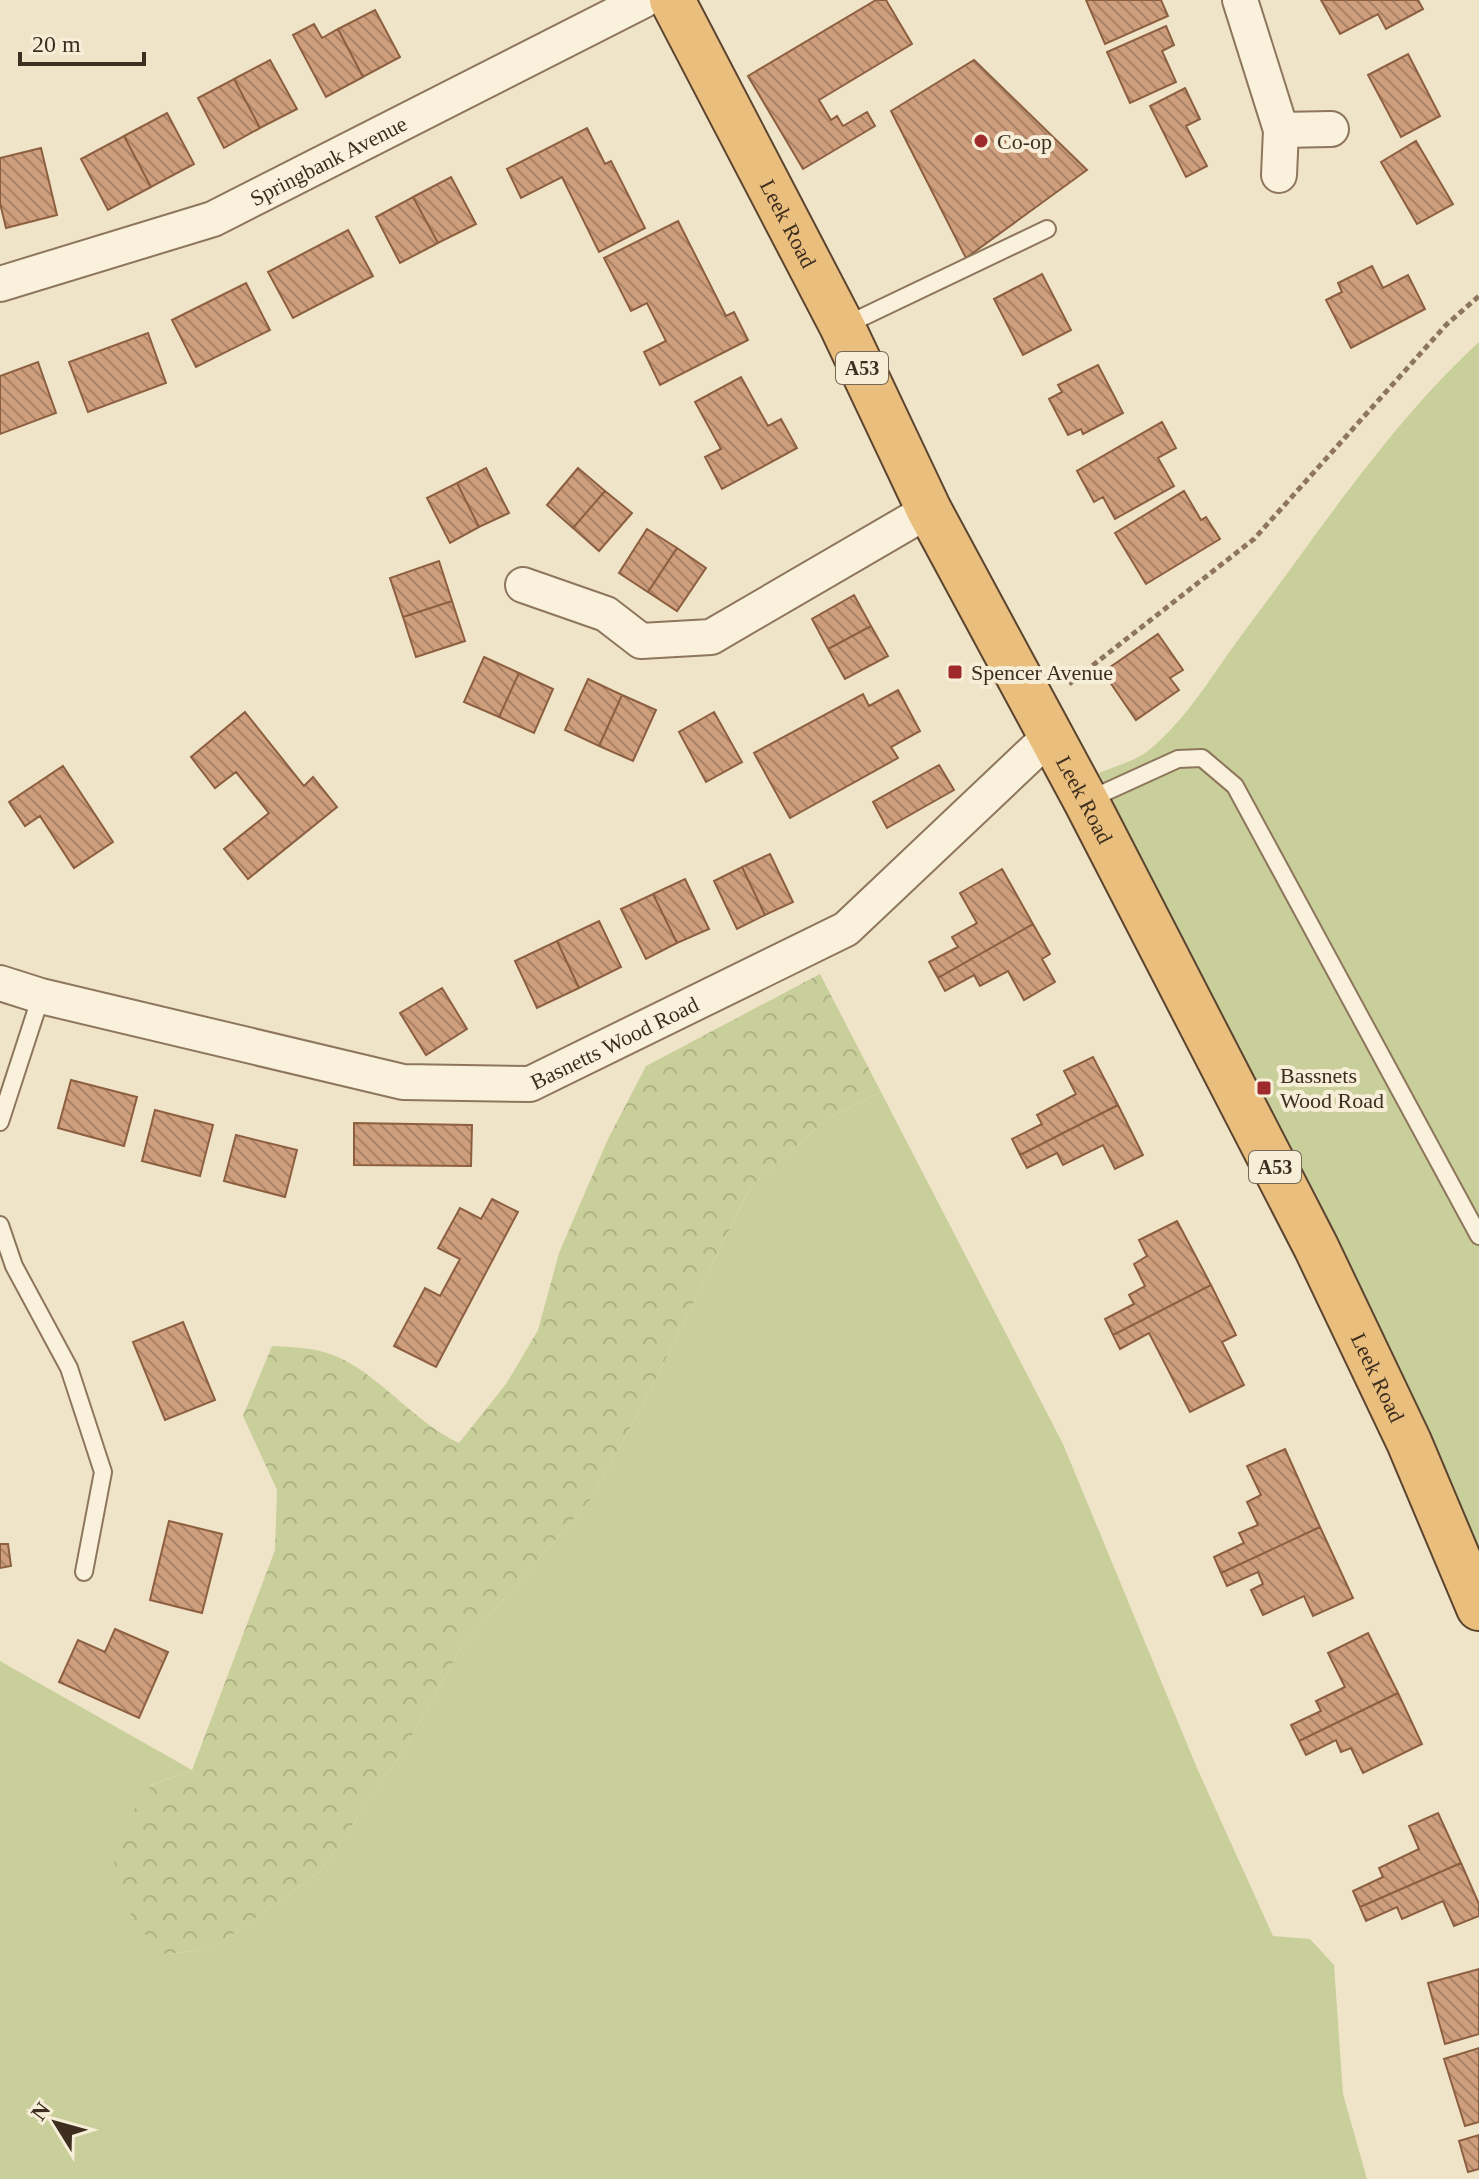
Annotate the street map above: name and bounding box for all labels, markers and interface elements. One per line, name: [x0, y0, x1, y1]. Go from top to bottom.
scale bar: [20, 16, 144, 66]
text: 20 m: [32, 31, 81, 57]
street label: Springbank Avenue: [246, 110, 411, 211]
place label: Co-op: [997, 129, 1052, 154]
marker: Co-op: [972, 132, 990, 150]
street label: Leek Road: [755, 175, 822, 272]
road number: A53: [836, 352, 888, 384]
place label: Spencer Avenue: [971, 660, 1113, 685]
marker: Spencer Avenue: [946, 663, 964, 681]
street label: Leek Road: [1051, 751, 1118, 848]
street label: Basnetts Wood Road: [526, 991, 702, 1094]
place label: Bassnets Wood Road: [1280, 1063, 1384, 1113]
marker: Bassnets Wood Road: [1255, 1079, 1273, 1097]
road number: A53: [1249, 1151, 1301, 1183]
street label: Leek Road: [1346, 1329, 1410, 1426]
north arrow: [16, 2083, 96, 2163]
text: N: [26, 2097, 55, 2125]

